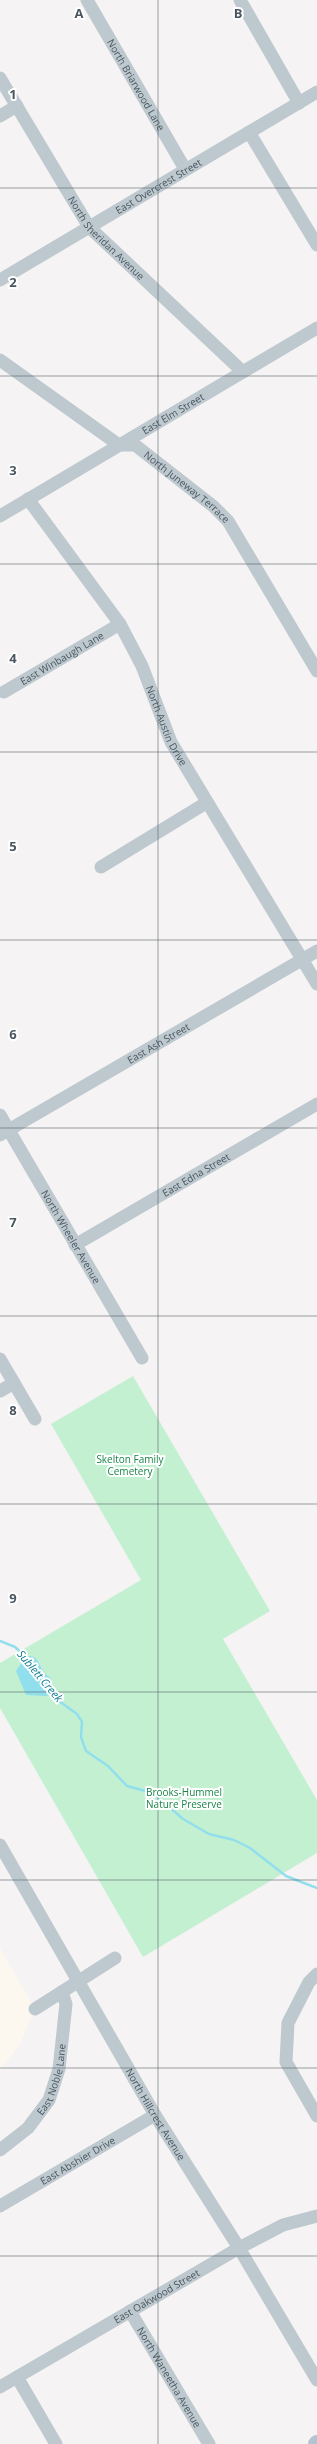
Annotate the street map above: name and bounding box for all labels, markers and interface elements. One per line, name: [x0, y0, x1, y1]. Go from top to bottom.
text: A: [75, 4, 84, 22]
text: B: [234, 4, 243, 22]
street label: North Briarwood Lane: [104, 36, 168, 134]
text: 1: [9, 85, 17, 103]
street label: East Overcrest Street: [113, 155, 204, 217]
street label: North Sheridan Avenue: [65, 193, 148, 283]
text: 2: [9, 273, 17, 291]
street label: East Elm Street: [139, 389, 207, 437]
street label: North Juneway Terrace: [141, 448, 233, 526]
text: 3: [9, 461, 17, 479]
street label: East Winbaugh Lane: [17, 628, 106, 688]
text: 4: [9, 649, 17, 667]
street label: North Austin Drive: [143, 683, 191, 768]
text: 5: [9, 837, 17, 855]
street label: East Ash Street: [125, 1019, 192, 1067]
text: 6: [9, 1025, 17, 1043]
street label: East Edna Street: [160, 1149, 233, 1200]
street label: North Wheeler Avenue: [38, 1187, 104, 1286]
text: 7: [9, 1213, 17, 1231]
text: 8: [9, 1401, 17, 1419]
park label: Skelton Family Cemetery: [96, 1452, 165, 1478]
text: 9: [9, 1589, 17, 1607]
water label: Sublett Creek: [14, 1646, 67, 1705]
park label: Brooks-Hummel Nature Preserve: [146, 1785, 222, 1811]
street label: East Noble Lane: [33, 2043, 69, 2118]
street label: North Hillcrest Avenue: [123, 2066, 189, 2163]
street label: East Abshier Drive: [37, 2133, 118, 2188]
street label: East Oakwood Street: [111, 2265, 202, 2326]
street label: North Waneetha Avenue: [134, 2324, 205, 2430]

